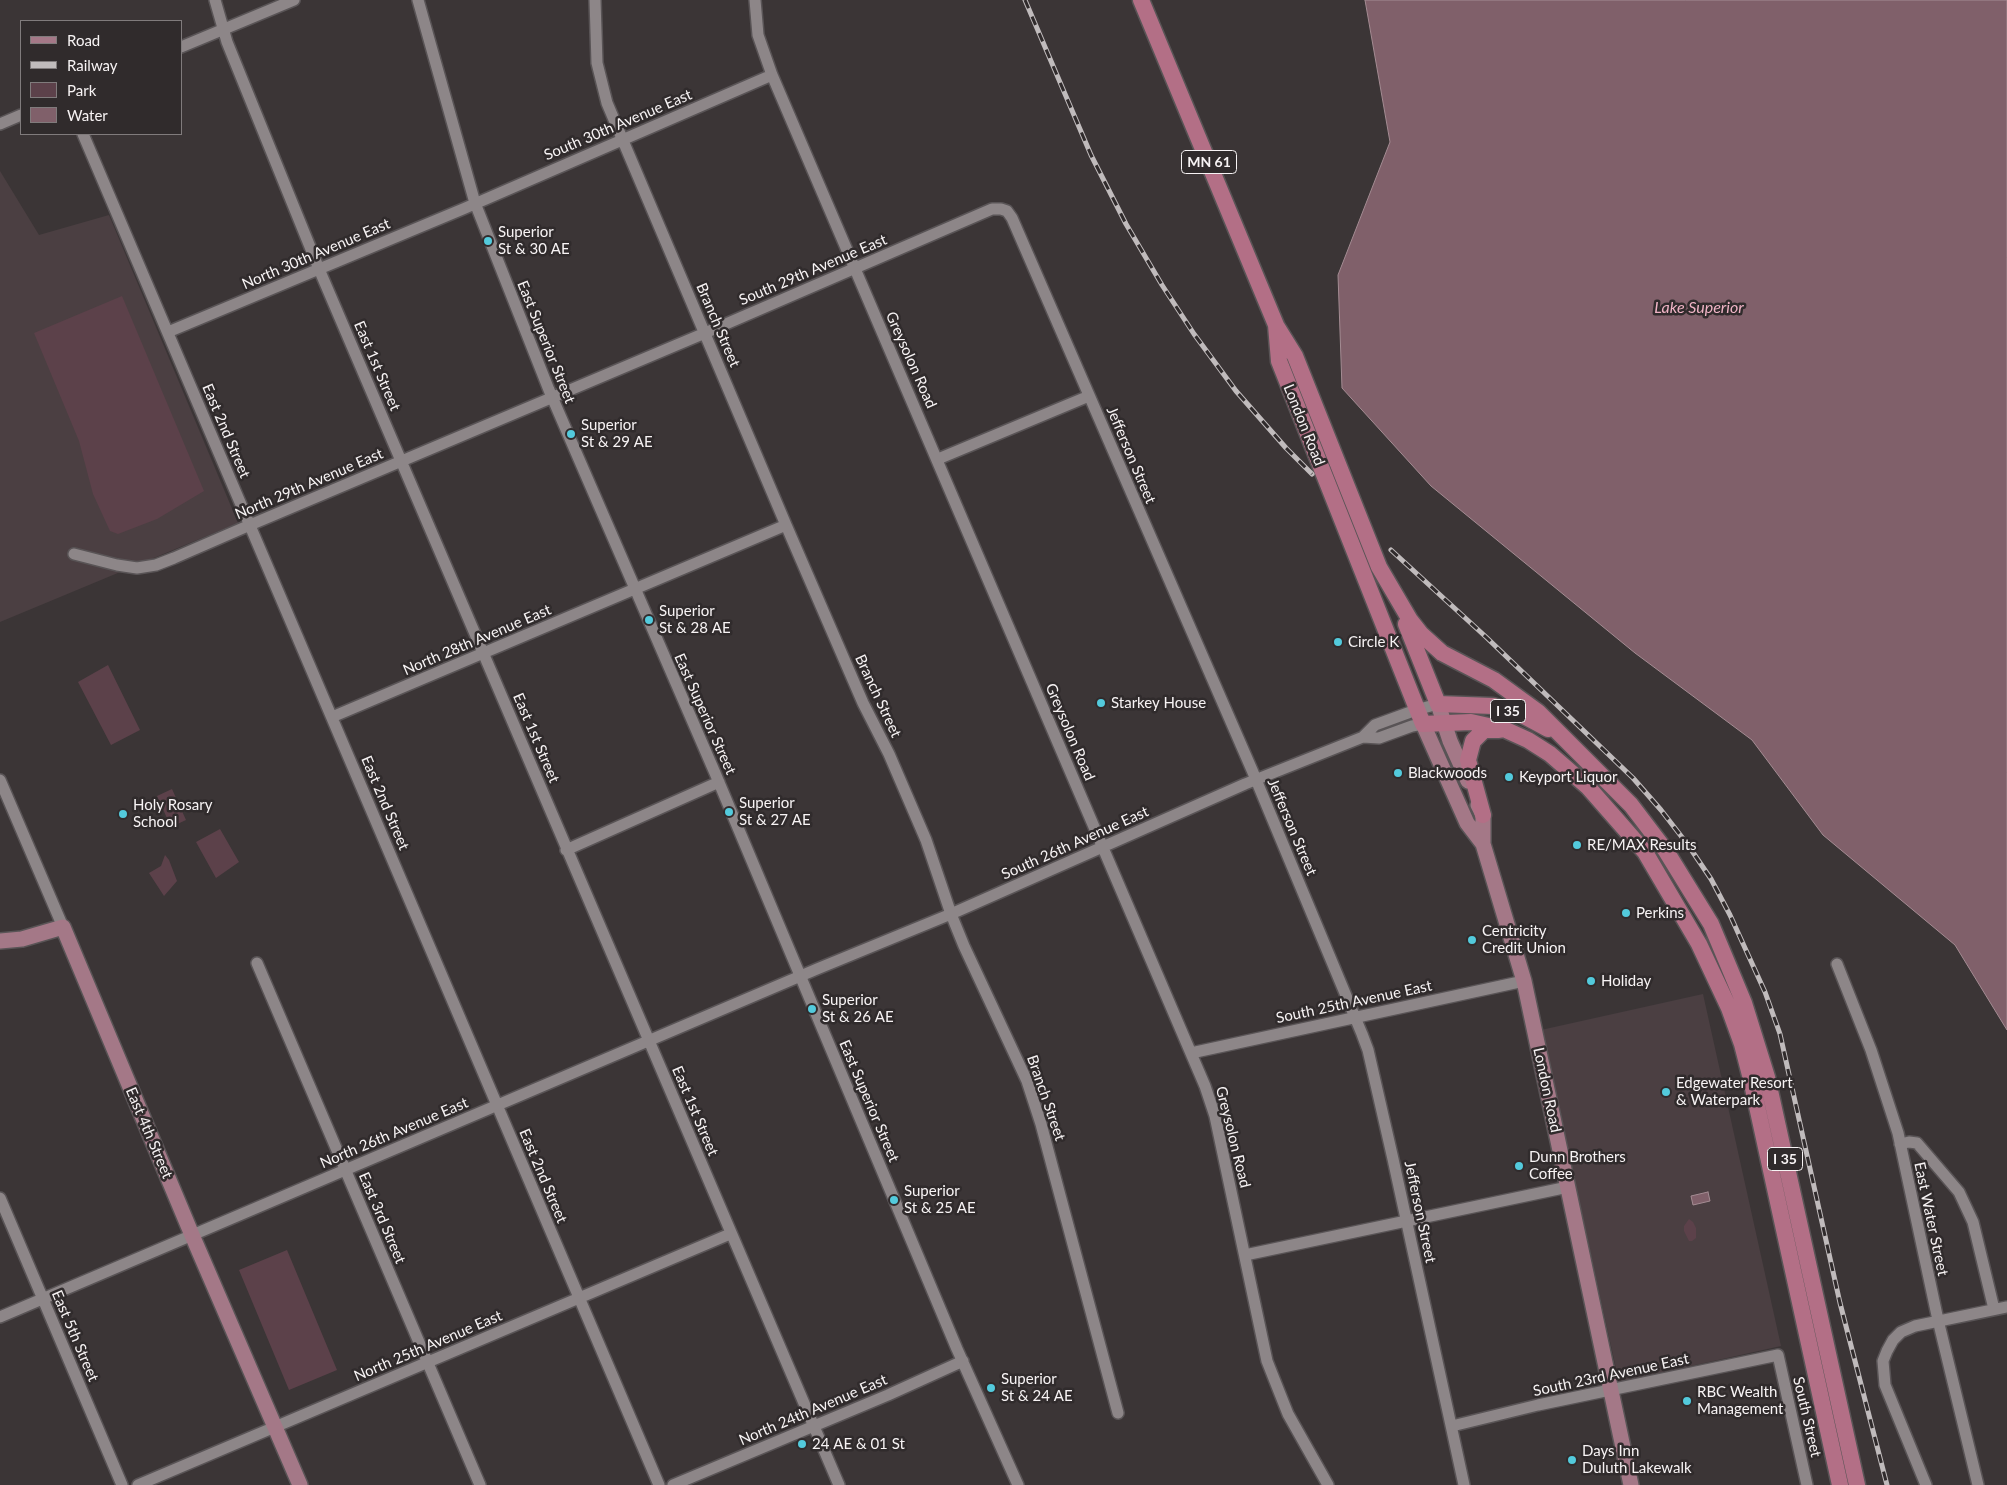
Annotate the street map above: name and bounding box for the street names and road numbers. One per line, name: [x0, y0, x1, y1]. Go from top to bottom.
street label: South 30th Avenue East: [541, 86, 695, 164]
road number: MN 61: [1182, 150, 1236, 173]
street label: North 30th Avenue East: [239, 215, 393, 293]
street label: South 29th Avenue East: [736, 231, 890, 309]
street label: East Superior Street: [513, 278, 579, 406]
street label: Branch Street: [692, 280, 744, 370]
street label: Greysolon Road: [882, 309, 940, 411]
street label: East 1st Street: [350, 318, 404, 414]
street label: East 2nd Street: [198, 381, 254, 481]
street label: London Road: [1279, 382, 1329, 468]
street label: Jefferson Street: [1102, 404, 1160, 506]
street label: North 29th Avenue East: [232, 445, 386, 523]
street label: North 28th Avenue East: [400, 601, 554, 679]
street label: East Superior Street: [670, 651, 740, 777]
street label: Branch Street: [851, 652, 905, 740]
street label: Greysolon Road: [1041, 681, 1099, 783]
street label: East 1st Street: [509, 690, 563, 786]
road number: I 35: [1490, 699, 1526, 722]
street label: East 2nd Street: [357, 753, 413, 853]
street label: Jefferson Street: [1263, 776, 1321, 878]
street label: South 26th Avenue East: [999, 802, 1151, 884]
street label: South 25th Avenue East: [1274, 977, 1434, 1027]
street label: East Superior Street: [835, 1037, 903, 1165]
street label: London Road: [1529, 1046, 1565, 1134]
street label: Branch Street: [1023, 1053, 1069, 1143]
street label: East 1st Street: [668, 1063, 722, 1159]
street label: Greysolon Road: [1212, 1084, 1254, 1190]
street label: East 4th Street: [122, 1085, 176, 1181]
street label: North 26th Avenue East: [317, 1094, 471, 1172]
street label: East 2nd Street: [515, 1126, 571, 1226]
road number: I 35: [1768, 1148, 1802, 1170]
street label: Jefferson Street: [1400, 1159, 1440, 1265]
street label: East Water Street: [1910, 1160, 1952, 1278]
street label: East 3rd Street: [355, 1170, 409, 1266]
street label: East 5th Street: [48, 1288, 102, 1384]
street label: North 25th Avenue East: [351, 1307, 505, 1385]
street label: South 23rd Avenue East: [1531, 1350, 1691, 1400]
street label: North 24th Avenue East: [736, 1371, 890, 1449]
street label: South Street: [1789, 1375, 1825, 1459]

